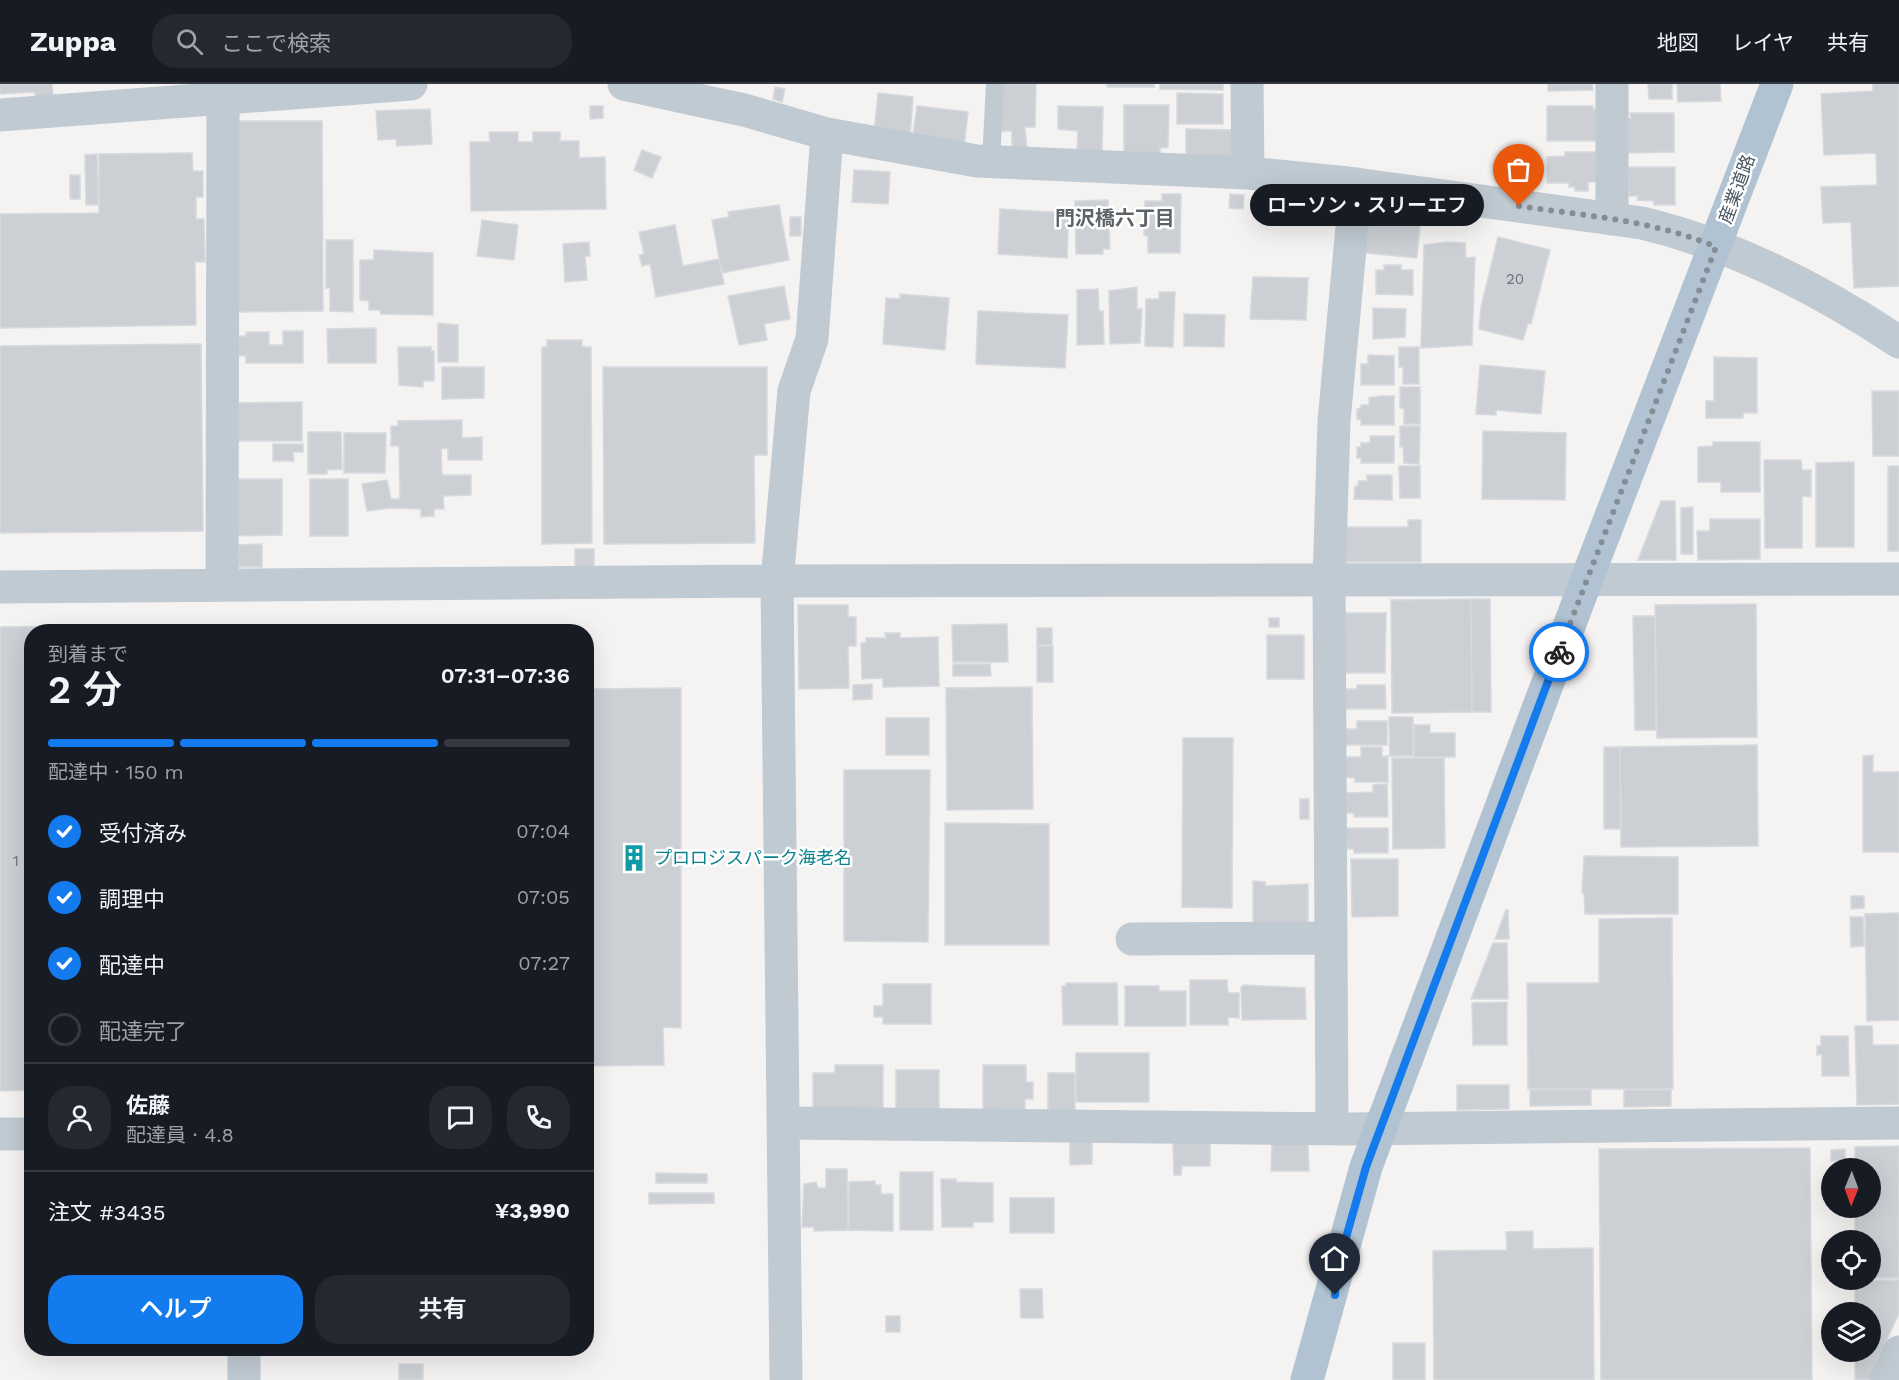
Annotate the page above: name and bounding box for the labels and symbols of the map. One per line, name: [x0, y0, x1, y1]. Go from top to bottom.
pin: [1493, 144, 1544, 206]
street label: 産業道路: [1714, 151, 1759, 226]
callout: ローソン・スリーエフ: [1249, 185, 1483, 227]
district label: 門沢橋六丁目: [1055, 206, 1175, 230]
house number: 20: [1506, 270, 1524, 288]
courier: [1529, 622, 1589, 682]
building icon: プロロジスパーク海老名: [619, 843, 649, 873]
place label: プロロジスパーク海老名: [654, 847, 852, 868]
house number: 1: [13, 852, 19, 870]
north arrow: [1821, 1158, 1881, 1218]
pin: [1309, 1233, 1360, 1295]

